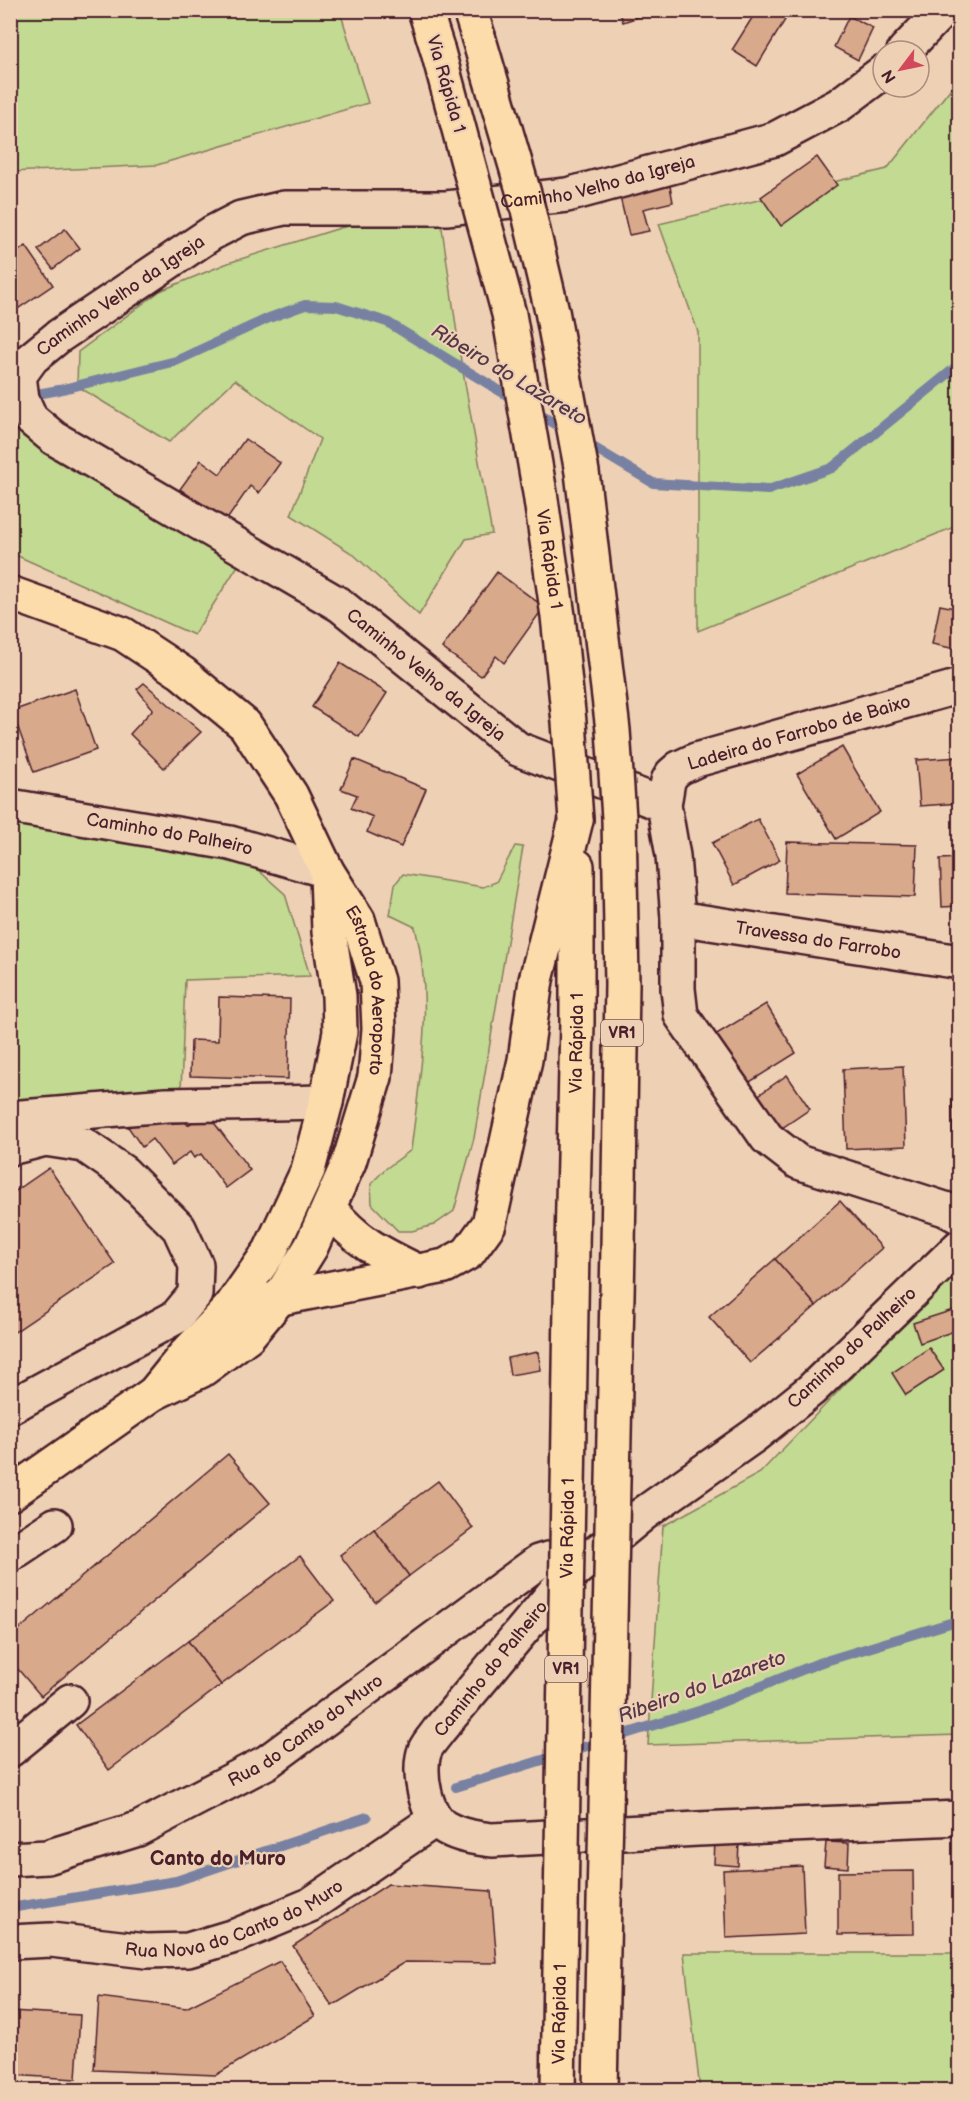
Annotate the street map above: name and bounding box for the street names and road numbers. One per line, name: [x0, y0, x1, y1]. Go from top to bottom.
street label: Via Rápida 1: [422, 33, 470, 135]
street label: Caminho Velho da Igreja: [499, 151, 697, 213]
street label: Caminho Velho da Igreja: [32, 231, 208, 361]
street label: Via Rápida 1: [532, 508, 567, 610]
street label: Caminho Velho da Igreja: [342, 604, 510, 746]
street label: Ladeira do Farrobo de Baixo: [685, 691, 913, 775]
street label: Caminho do Palheiro: [85, 809, 255, 860]
street label: Estrada do Aeroporto: [341, 901, 390, 1076]
street label: Travessa do Farrobo: [734, 917, 903, 963]
street label: Via Rápida 1: [565, 993, 588, 1094]
road number: VR1: [601, 1020, 643, 1046]
street label: Caminho do Palheiro: [783, 1283, 921, 1413]
street label: Via Rápida 1: [556, 1478, 579, 1578]
street label: Caminho do Palheiro: [430, 1597, 552, 1741]
road number: VR1: [545, 1656, 587, 1682]
street label: Rua do Canto do Muro: [224, 1670, 387, 1791]
street label: Rua Nova do Canto do Muro: [124, 1875, 347, 1962]
street label: Via Rápida 1: [548, 1964, 571, 2064]

